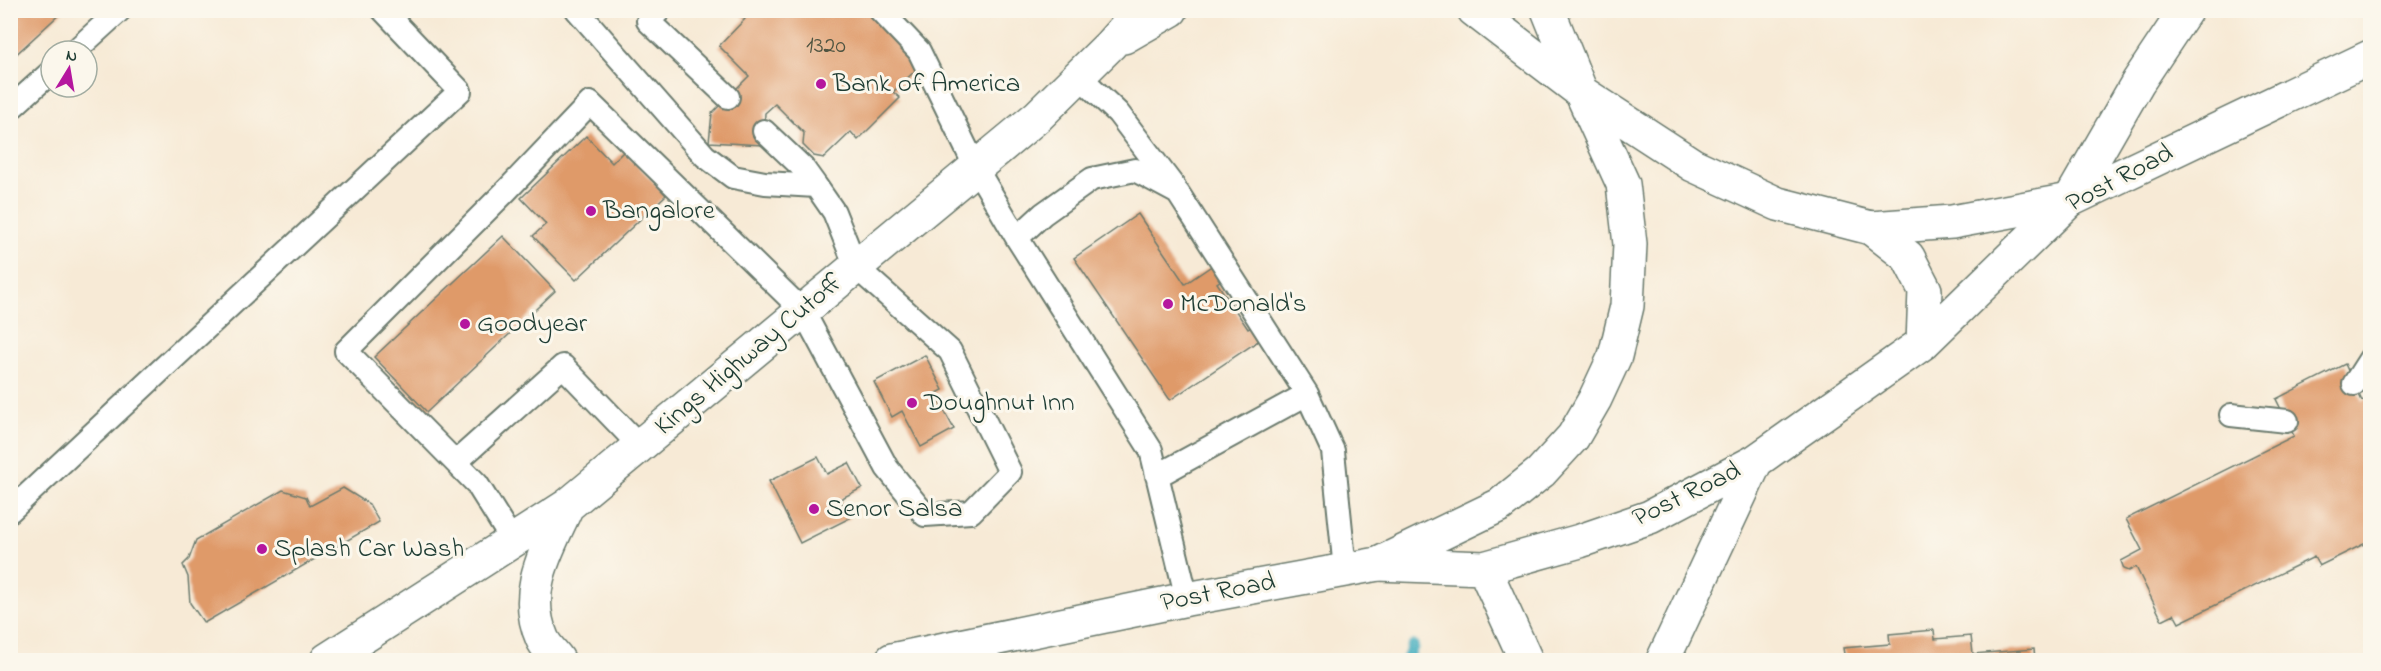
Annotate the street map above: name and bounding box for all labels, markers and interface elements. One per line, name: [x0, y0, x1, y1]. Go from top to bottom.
house number: 1320: [806, 29, 846, 64]
north arrow: [39, 39, 99, 99]
text: N: [64, 43, 79, 69]
place label: Bank of America: [832, 65, 1020, 104]
marker: Bank of America: [814, 77, 828, 91]
street label: Post Road: [2059, 134, 2181, 224]
place label: Bangalore: [602, 192, 716, 231]
marker: Bangalore: [584, 204, 598, 218]
street label: Kings Highway Cutoff: [646, 264, 852, 445]
place label: McDonald's: [1180, 285, 1306, 324]
marker: McDonald's: [1161, 297, 1175, 311]
place label: Goodyear: [477, 305, 588, 344]
marker: Goodyear: [458, 317, 472, 331]
place label: Doughnut Inn: [923, 384, 1075, 423]
marker: Doughnut Inn: [905, 396, 919, 410]
street label: Post Road: [1626, 452, 1748, 538]
place label: Senor Salsa: [826, 490, 963, 529]
marker: Senor Salsa: [807, 502, 821, 516]
place label: Splash Car Wash: [274, 530, 464, 569]
marker: Splash Car Wash: [255, 542, 269, 556]
street label: Post Road: [1157, 563, 1279, 623]

